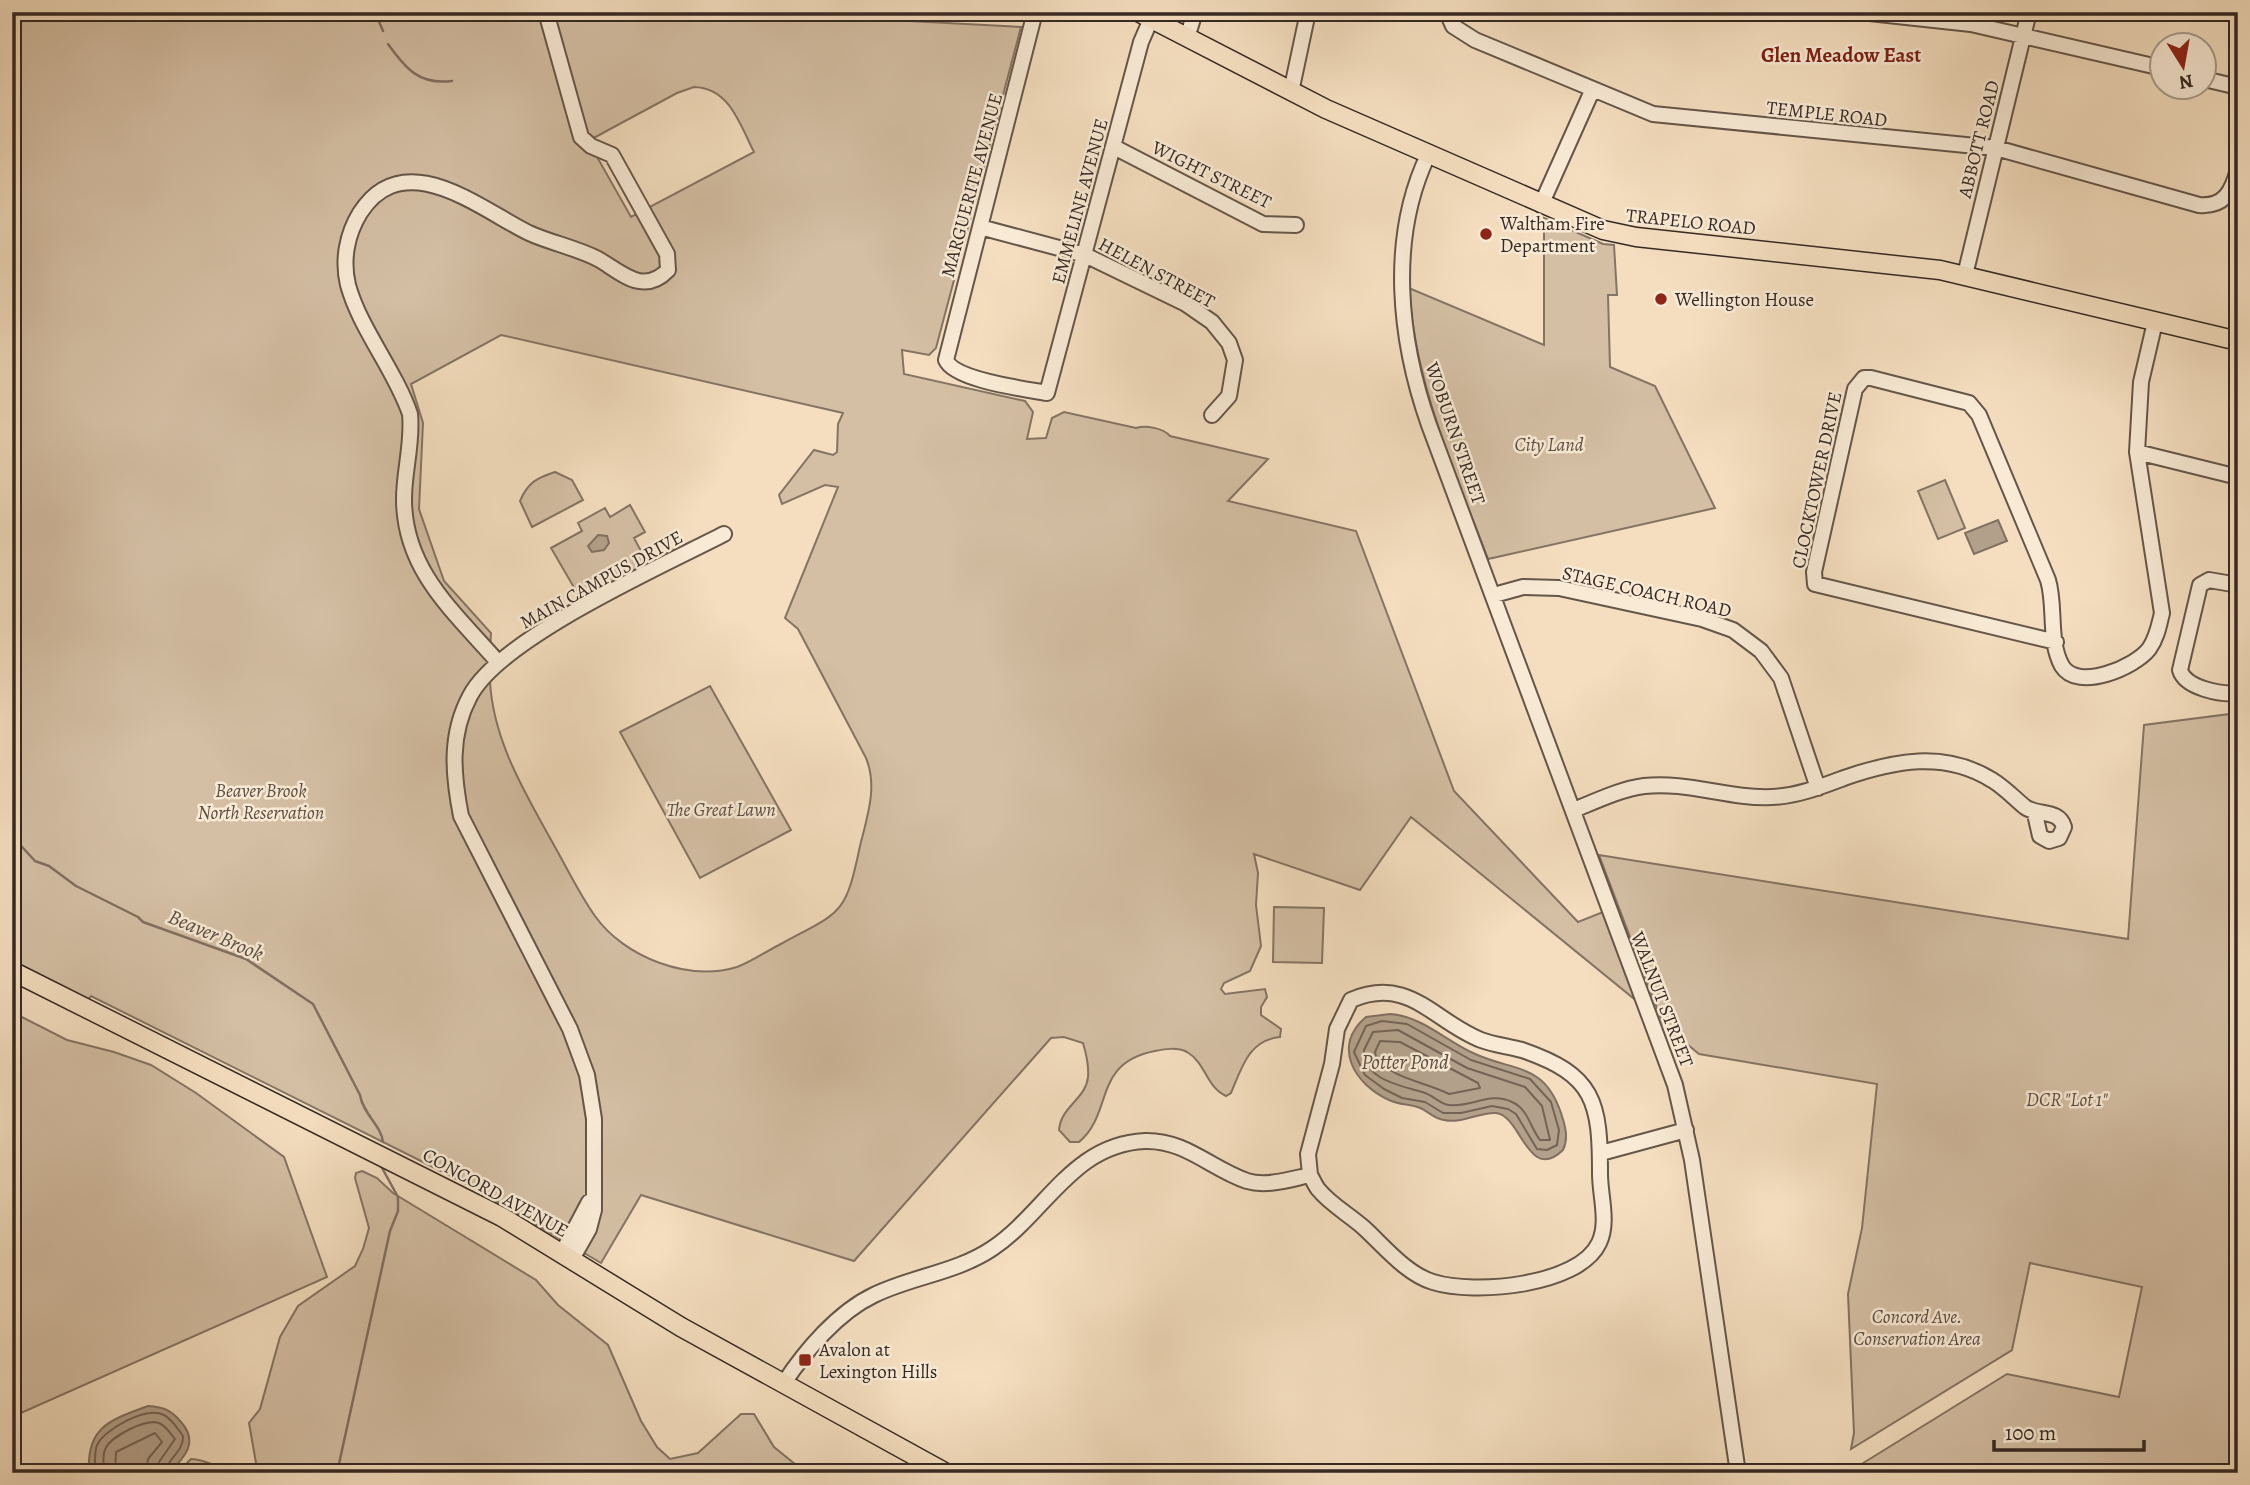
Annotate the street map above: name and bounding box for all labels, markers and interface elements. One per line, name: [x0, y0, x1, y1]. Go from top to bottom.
north arrow: [2148, 32, 2218, 102]
district label: Glen Meadow East: [1761, 41, 1921, 69]
text: N: [2177, 68, 2195, 96]
street label: ABBOTT ROAD: [1952, 78, 2006, 202]
street label: MARGUERITE AVENUE: [935, 90, 1009, 280]
street label: TEMPLE ROAD: [1765, 95, 1889, 133]
street label: EMMELINE AVENUE: [1045, 116, 1115, 287]
street label: WIGHT STREET: [1146, 134, 1276, 215]
street label: TRAPELO ROAD: [1625, 202, 1757, 242]
place label: Waltham Fire Department: [1499, 211, 1605, 259]
marker: Waltham Fire Department: [1478, 226, 1494, 242]
street label: HELEN STREET: [1094, 231, 1220, 315]
place label: Wellington House: [1674, 287, 1814, 313]
marker: Wellington House: [1653, 291, 1669, 307]
street label: WOBURN STREET: [1418, 358, 1492, 508]
street label: CLOCKTOWER DRIVE: [1786, 389, 1848, 571]
park label: City Land: [1514, 432, 1584, 458]
street label: MAIN CAMPUS DRIVE: [515, 524, 688, 635]
street label: STAGE COACH ROAD: [1560, 560, 1734, 624]
park label: Beaver Brook North Reservation: [198, 778, 324, 826]
park label: The Great Lawn: [666, 797, 776, 823]
water label: Beaver Brook: [164, 902, 268, 968]
street label: WALNUT STREET: [1624, 927, 1700, 1071]
water label: Potter Pond: [1361, 1048, 1449, 1076]
park label: DCR "Lot 1": [2026, 1087, 2108, 1113]
street label: CONCORD AVENUE: [418, 1142, 573, 1244]
park label: Concord Ave. Conservation Area: [1853, 1304, 1981, 1352]
place label: Avalon at Lexington Hills: [818, 1337, 937, 1385]
marker: Avalon at Lexington Hills: [797, 1352, 813, 1368]
scale bar: [1994, 1408, 2145, 1452]
text: 100 m: [2005, 1419, 2056, 1447]

